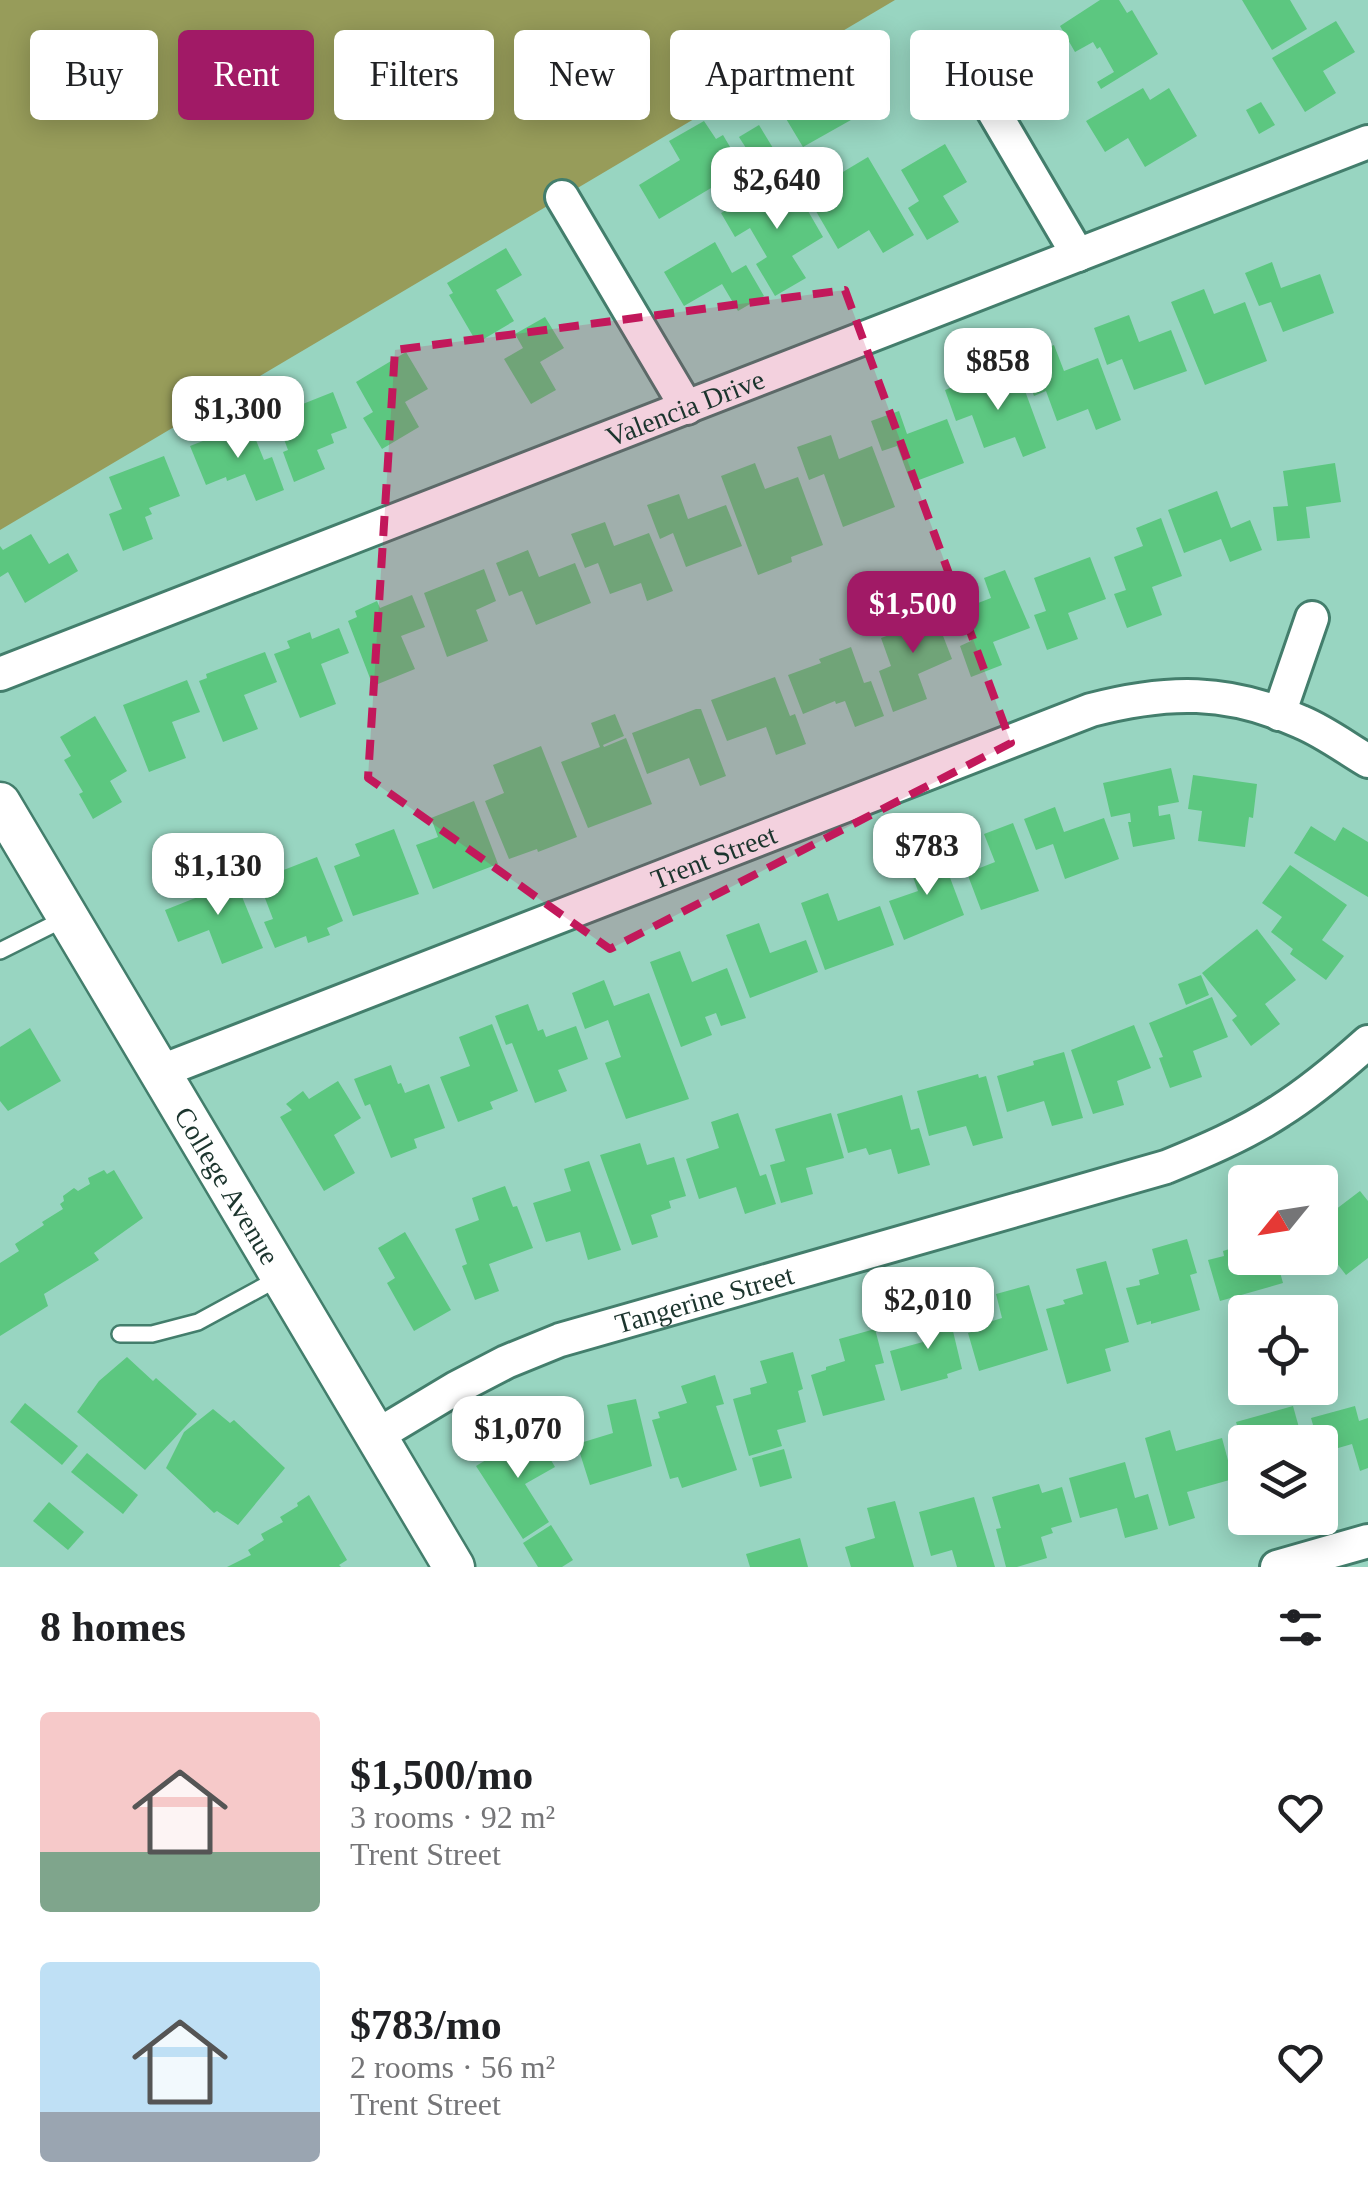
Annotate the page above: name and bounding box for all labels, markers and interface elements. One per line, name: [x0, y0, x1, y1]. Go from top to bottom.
chip: Buy: [30, 30, 158, 120]
chip: Rent: [178, 30, 314, 120]
chip: Filters: [334, 30, 494, 120]
chip: New: [514, 30, 650, 120]
chip: Apartment: [670, 30, 890, 120]
chip: House: [910, 30, 1069, 120]
pin: $2,640: [696, 147, 858, 232]
text: $2,640: [733, 161, 821, 197]
pin: $858: [939, 328, 1057, 413]
text: $858: [966, 342, 1030, 378]
street label: Valencia Drive: [602, 363, 769, 453]
pin: $1,300: [157, 376, 319, 461]
text: $1,300: [194, 390, 282, 426]
pin: $1,500: [832, 571, 994, 656]
text: $1,500: [869, 585, 957, 621]
pin: $783: [868, 813, 986, 898]
street label: Trent Street: [647, 819, 781, 895]
text: $783: [895, 827, 959, 863]
pin: $1,130: [137, 833, 299, 918]
text: $1,130: [174, 847, 262, 883]
street label: College Avenue: [168, 1102, 286, 1270]
north arrow: [1228, 1165, 1338, 1275]
map controls: [1228, 1165, 1338, 1535]
street label: Tangerine Street: [612, 1259, 797, 1339]
pin: $2,010: [847, 1267, 1009, 1352]
text: $2,010: [884, 1281, 972, 1317]
button: locate: [1228, 1295, 1338, 1405]
pin: $1,070: [437, 1396, 599, 1481]
text: $1,070: [474, 1410, 562, 1446]
button: layers: [1228, 1425, 1338, 1535]
icon: filters: [1273, 1600, 1328, 1655]
text: 8 homes: [40, 1604, 186, 1650]
icon: home: [120, 1752, 240, 1872]
text: $1,500/mo: [350, 1752, 533, 1798]
icon: heart: [1273, 1785, 1328, 1840]
text: 3 rooms · 92 m²: [350, 1799, 555, 1835]
text: Trent Street: [350, 1836, 501, 1872]
icon: home: [120, 2002, 240, 2122]
text: $783/mo: [350, 2002, 502, 2048]
icon: heart: [1273, 2035, 1328, 2090]
text: 2 rooms · 56 m²: [350, 2049, 555, 2085]
text: Trent Street: [350, 2086, 501, 2122]

